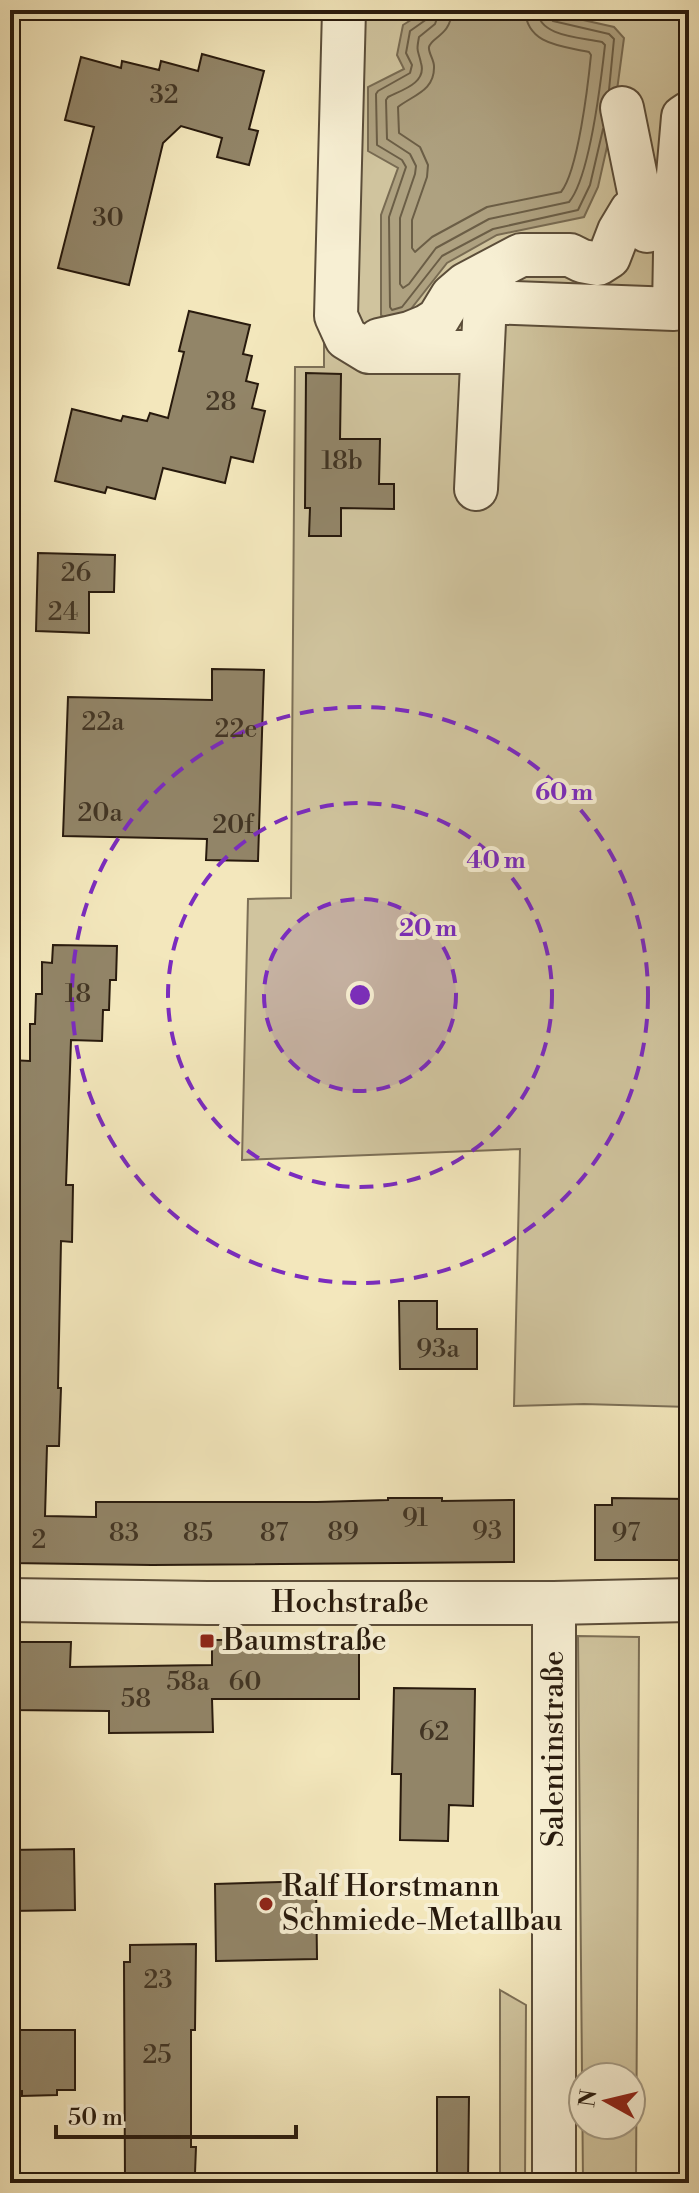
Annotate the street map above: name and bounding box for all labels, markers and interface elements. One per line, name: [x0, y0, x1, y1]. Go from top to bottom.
house number: 32: [149, 79, 179, 111]
house number: 30: [92, 202, 124, 234]
house number: 28: [206, 386, 236, 418]
house number: 18b: [321, 445, 363, 477]
house number: 26: [61, 557, 91, 589]
house number: 24: [48, 596, 78, 628]
house number: 22a: [82, 706, 125, 738]
house number: 22e: [215, 713, 257, 745]
text: 60 m: [535, 778, 593, 808]
house number: 20a: [77, 797, 123, 829]
house number: 20f: [212, 809, 255, 841]
text: 40 m: [466, 846, 526, 876]
text: 20 m: [399, 914, 457, 944]
house number: 18: [65, 978, 91, 1010]
centre of rings: [346, 981, 374, 1009]
house number: 93a: [416, 1333, 460, 1365]
house number: 91: [402, 1502, 428, 1534]
house number: 93: [472, 1515, 502, 1547]
house number: 89: [327, 1516, 359, 1548]
house number: 83: [109, 1517, 139, 1549]
house number: 85: [183, 1517, 213, 1549]
house number: 87: [260, 1517, 288, 1549]
house number: 97: [612, 1517, 640, 1549]
house number: 2: [32, 1524, 46, 1556]
street label: Hochstraße: [271, 1584, 429, 1622]
place label: Baumstraße: [222, 1622, 387, 1660]
marker: Baumstraße: [198, 1632, 216, 1650]
street label: Salentinstraße: [535, 1651, 573, 1847]
house number: 58a: [166, 1666, 211, 1698]
house number: 60: [229, 1666, 262, 1698]
house number: 58: [121, 1683, 151, 1715]
house number: 62: [419, 1716, 449, 1748]
place label: Ralf Horstmann Schmiede-Metallbau: [282, 1868, 562, 1940]
marker: Ralf Horstmann Schmiede-Metallbau: [257, 1895, 275, 1913]
house number: 23: [143, 1964, 173, 1996]
house number: 25: [142, 2039, 172, 2071]
north arrow: [567, 2061, 647, 2141]
text: N: [574, 2087, 603, 2109]
scale bar: [56, 2089, 296, 2139]
text: 50 m: [68, 2103, 123, 2133]

